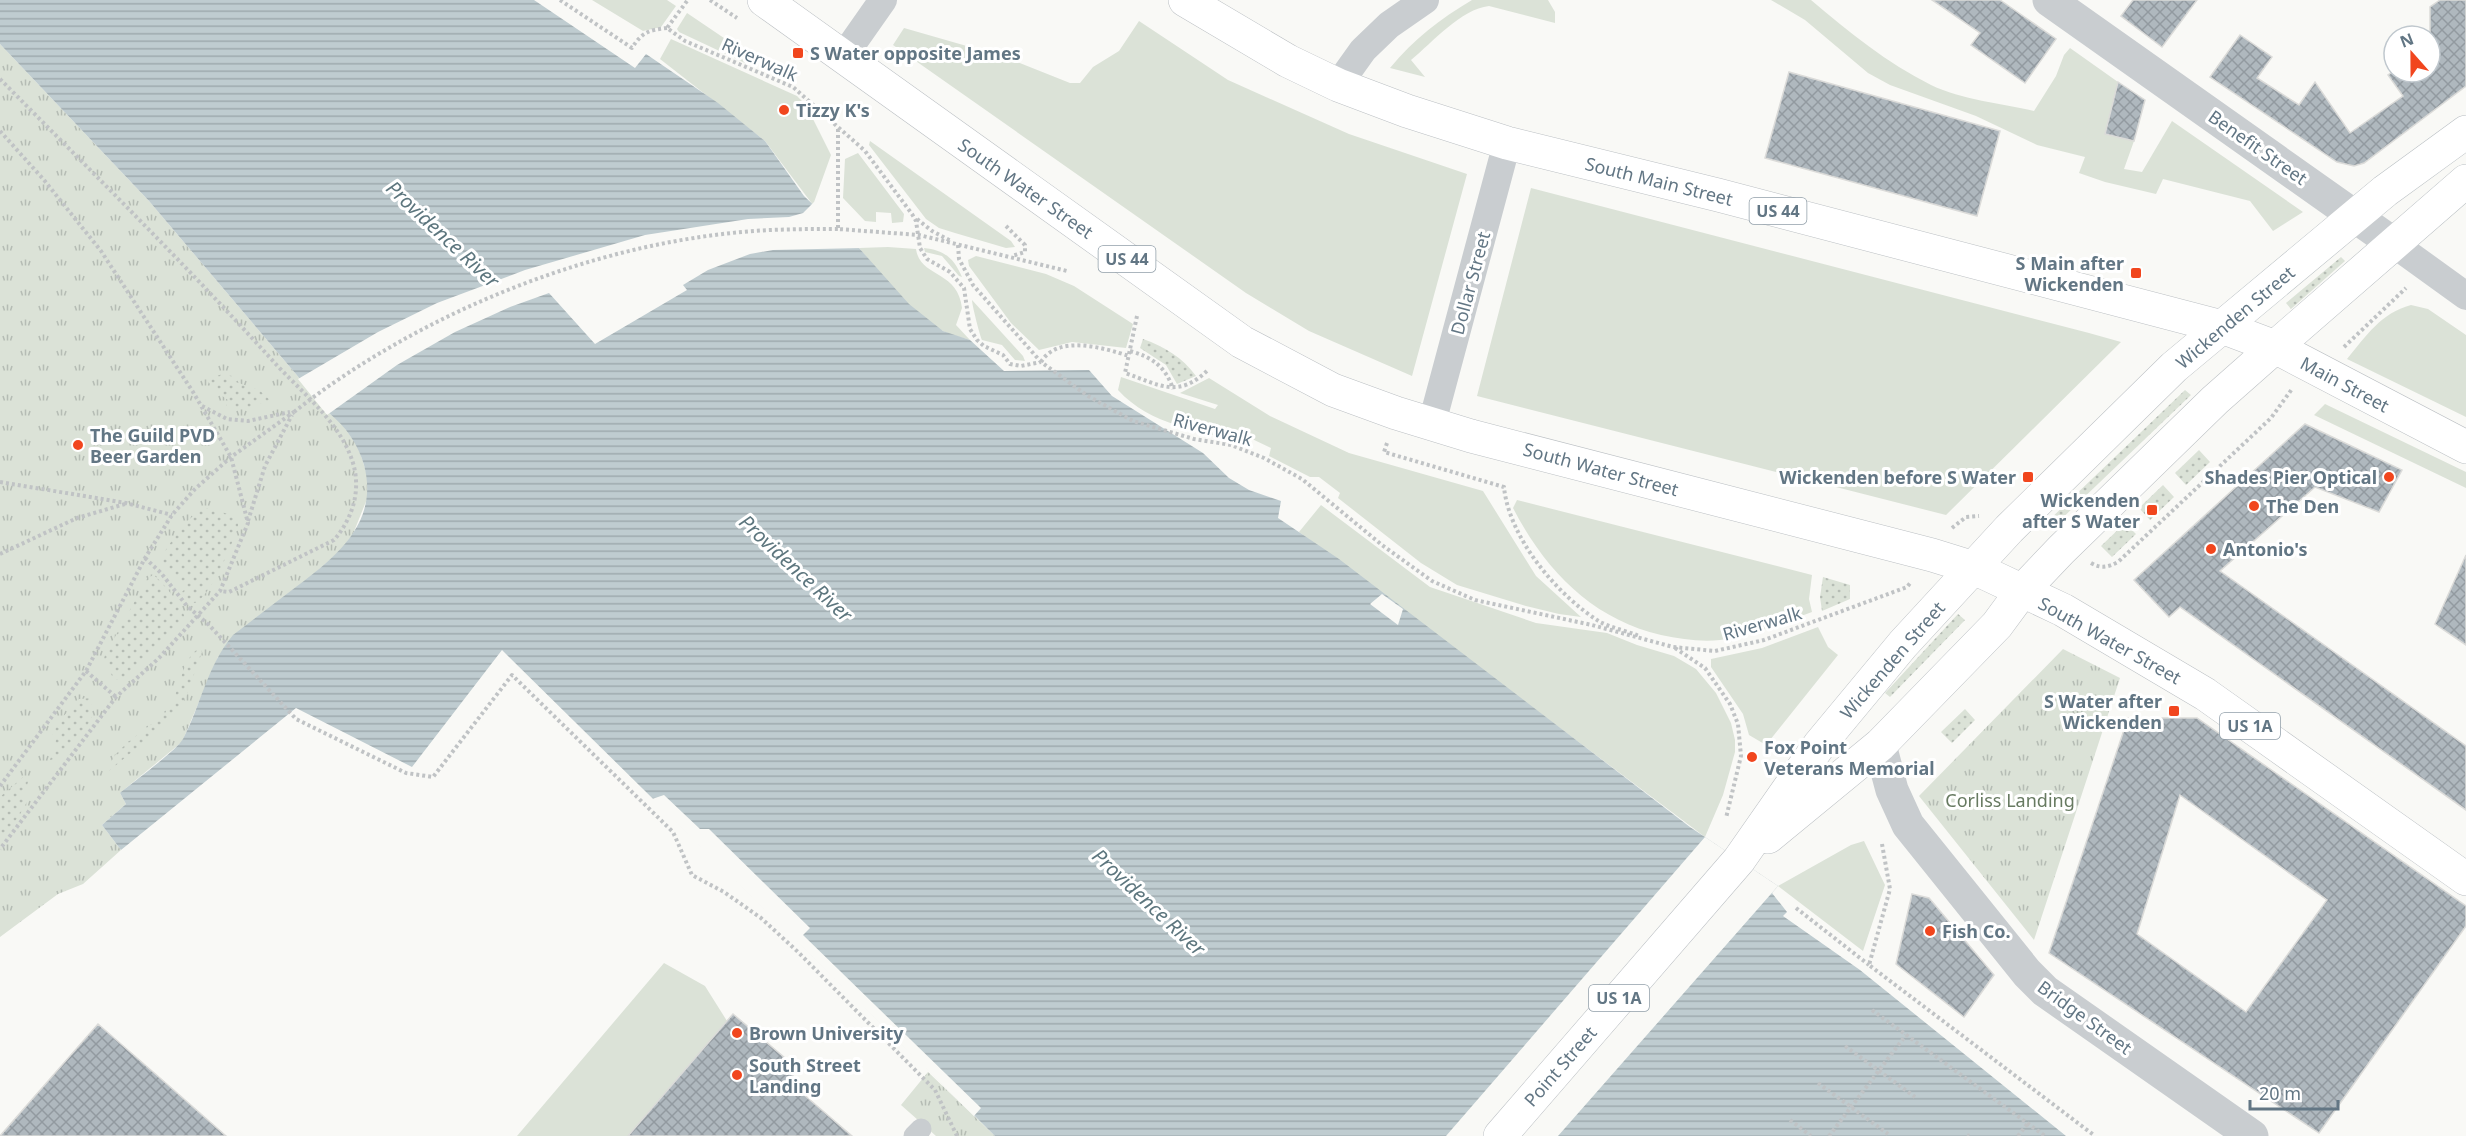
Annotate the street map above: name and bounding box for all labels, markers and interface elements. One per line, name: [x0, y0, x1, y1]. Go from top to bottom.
north arrow: [2382, 24, 2442, 84]
text: N: [2397, 27, 2417, 53]
street label: Riverwalk: [718, 32, 802, 87]
place label: S Water opposite James: [810, 41, 1021, 65]
marker: S Water opposite James: [791, 46, 805, 60]
place label: Tizzy K's: [796, 98, 870, 122]
marker: Tizzy K's: [777, 103, 791, 117]
street label: Benefit Street: [2204, 104, 2313, 190]
street label: South Water Street: [954, 132, 1099, 244]
street label: South Main Street: [1583, 151, 1736, 211]
water label: Providence River: [381, 174, 506, 294]
road number: US 44: [1750, 198, 1806, 224]
street label: Dollar Street: [1445, 228, 1495, 337]
road number: US 44: [1098, 246, 1156, 272]
place label: S Main after Wickenden: [2016, 251, 2124, 296]
street label: Wickenden Street: [2171, 260, 2300, 374]
marker: S Main after Wickenden: [2129, 266, 2143, 280]
street label: Main Street: [2296, 351, 2394, 418]
street label: Riverwalk: [1171, 407, 1256, 451]
place label: The Guild PVD Beer Garden: [90, 423, 215, 468]
street label: South Water Street: [1521, 437, 1682, 501]
marker: The Guild PVD Beer Garden: [71, 438, 85, 452]
place label: Wickenden before S Water: [1779, 465, 2016, 489]
place label: Shades Pier Optical: [2204, 465, 2377, 489]
marker: Wickenden before S Water: [2021, 470, 2035, 484]
marker: Shades Pier Optical: [2382, 470, 2396, 484]
place label: Wickenden after S Water: [2022, 488, 2140, 533]
place label: The Den: [2266, 494, 2339, 518]
marker: The Den: [2247, 499, 2261, 513]
marker: Wickenden after S Water: [2145, 503, 2159, 517]
water label: Providence River: [734, 508, 859, 628]
place label: Antonio's: [2223, 537, 2308, 561]
marker: Antonio's: [2204, 542, 2218, 556]
street label: South Water Street: [2034, 591, 2186, 689]
street label: Wickenden Street: [1834, 596, 1950, 724]
street label: Riverwalk: [1720, 600, 1805, 646]
place label: S Water after Wickenden: [2044, 689, 2162, 734]
marker: S Water after Wickenden: [2167, 704, 2181, 718]
road number: US 1A: [2220, 713, 2280, 739]
place label: Fox Point Veterans Memorial: [1764, 735, 1935, 780]
marker: Fox Point Veterans Memorial: [1745, 750, 1759, 764]
park label: Corliss Landing: [1945, 788, 2075, 812]
water label: Providence River: [1087, 842, 1212, 962]
place label: Fish Co.: [1942, 919, 2011, 943]
marker: Fish Co.: [1923, 924, 1937, 938]
street label: Bridge Street: [2033, 975, 2137, 1060]
road number: US 1A: [1589, 985, 1649, 1011]
street label: Point Street: [1518, 1020, 1602, 1111]
place label: Brown University: [749, 1021, 904, 1045]
marker: Brown University: [730, 1026, 744, 1040]
place label: South Street Landing: [749, 1053, 861, 1098]
marker: South Street Landing: [730, 1068, 744, 1082]
scale bar: [2250, 1073, 2338, 1111]
text: 20 m: [2259, 1081, 2301, 1105]

